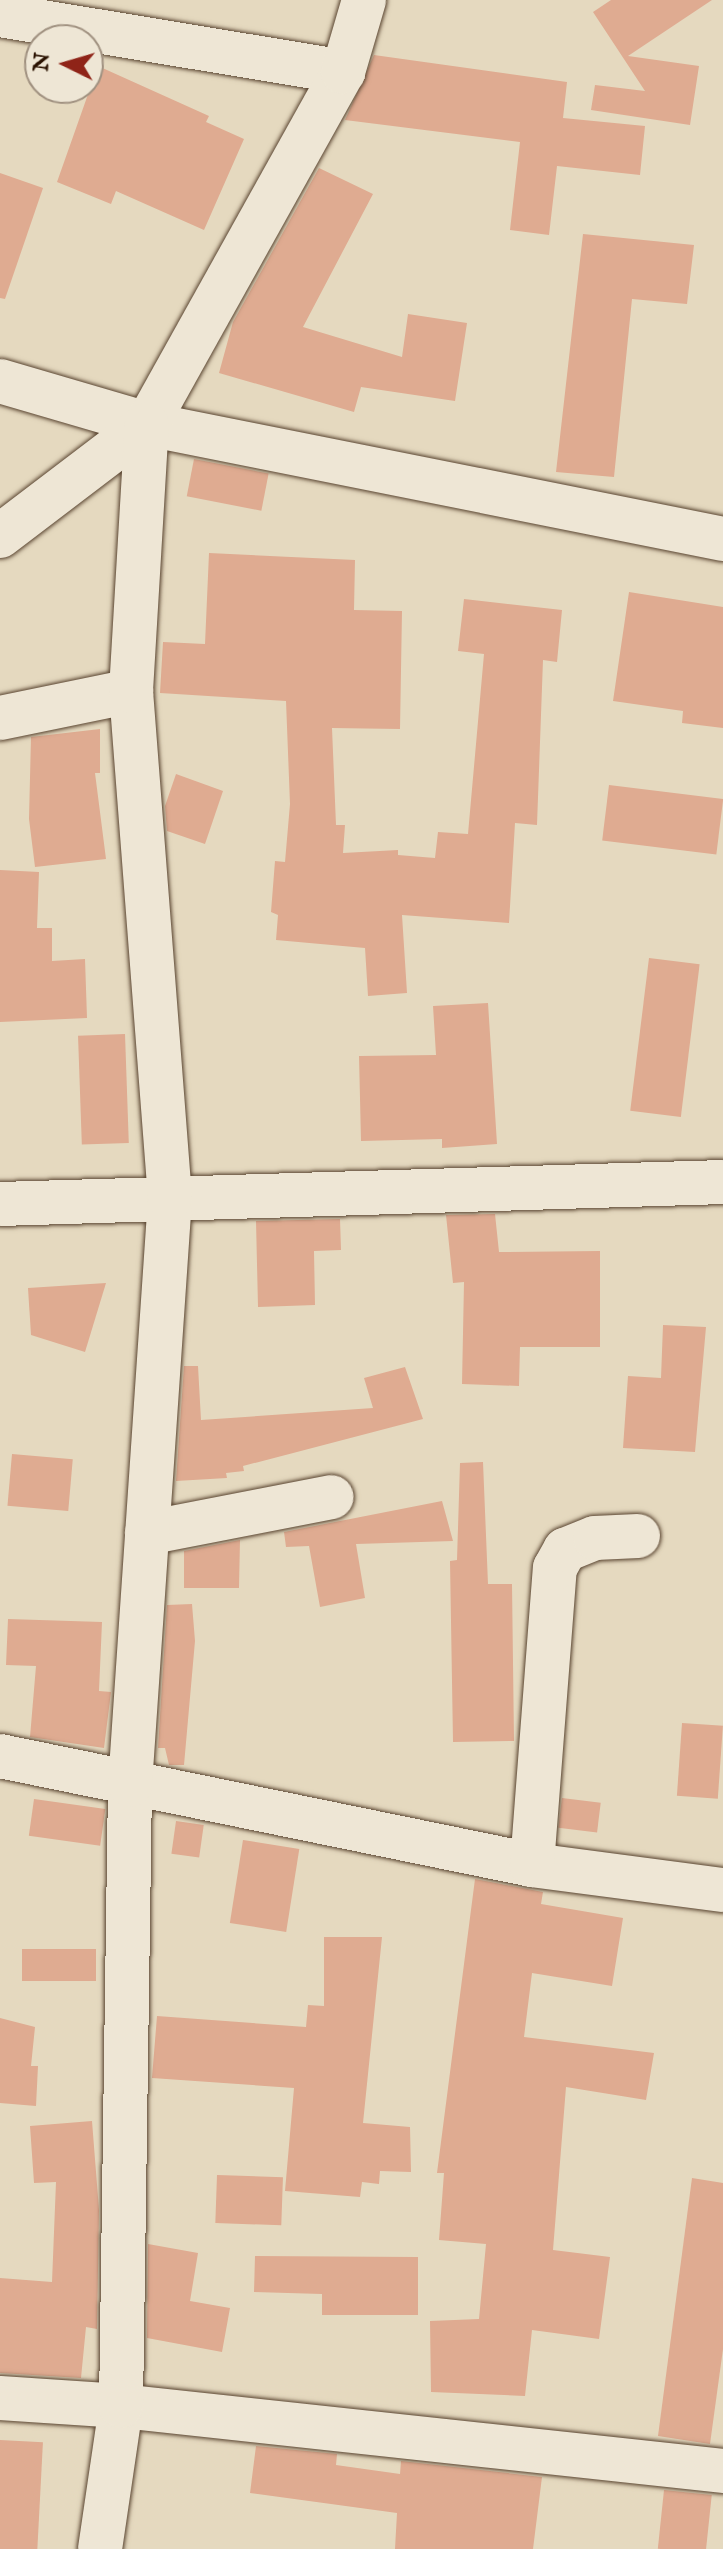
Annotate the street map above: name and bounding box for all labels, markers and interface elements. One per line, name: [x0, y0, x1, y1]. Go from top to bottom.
north arrow: [24, 24, 104, 104]
text: N: [27, 51, 57, 73]

